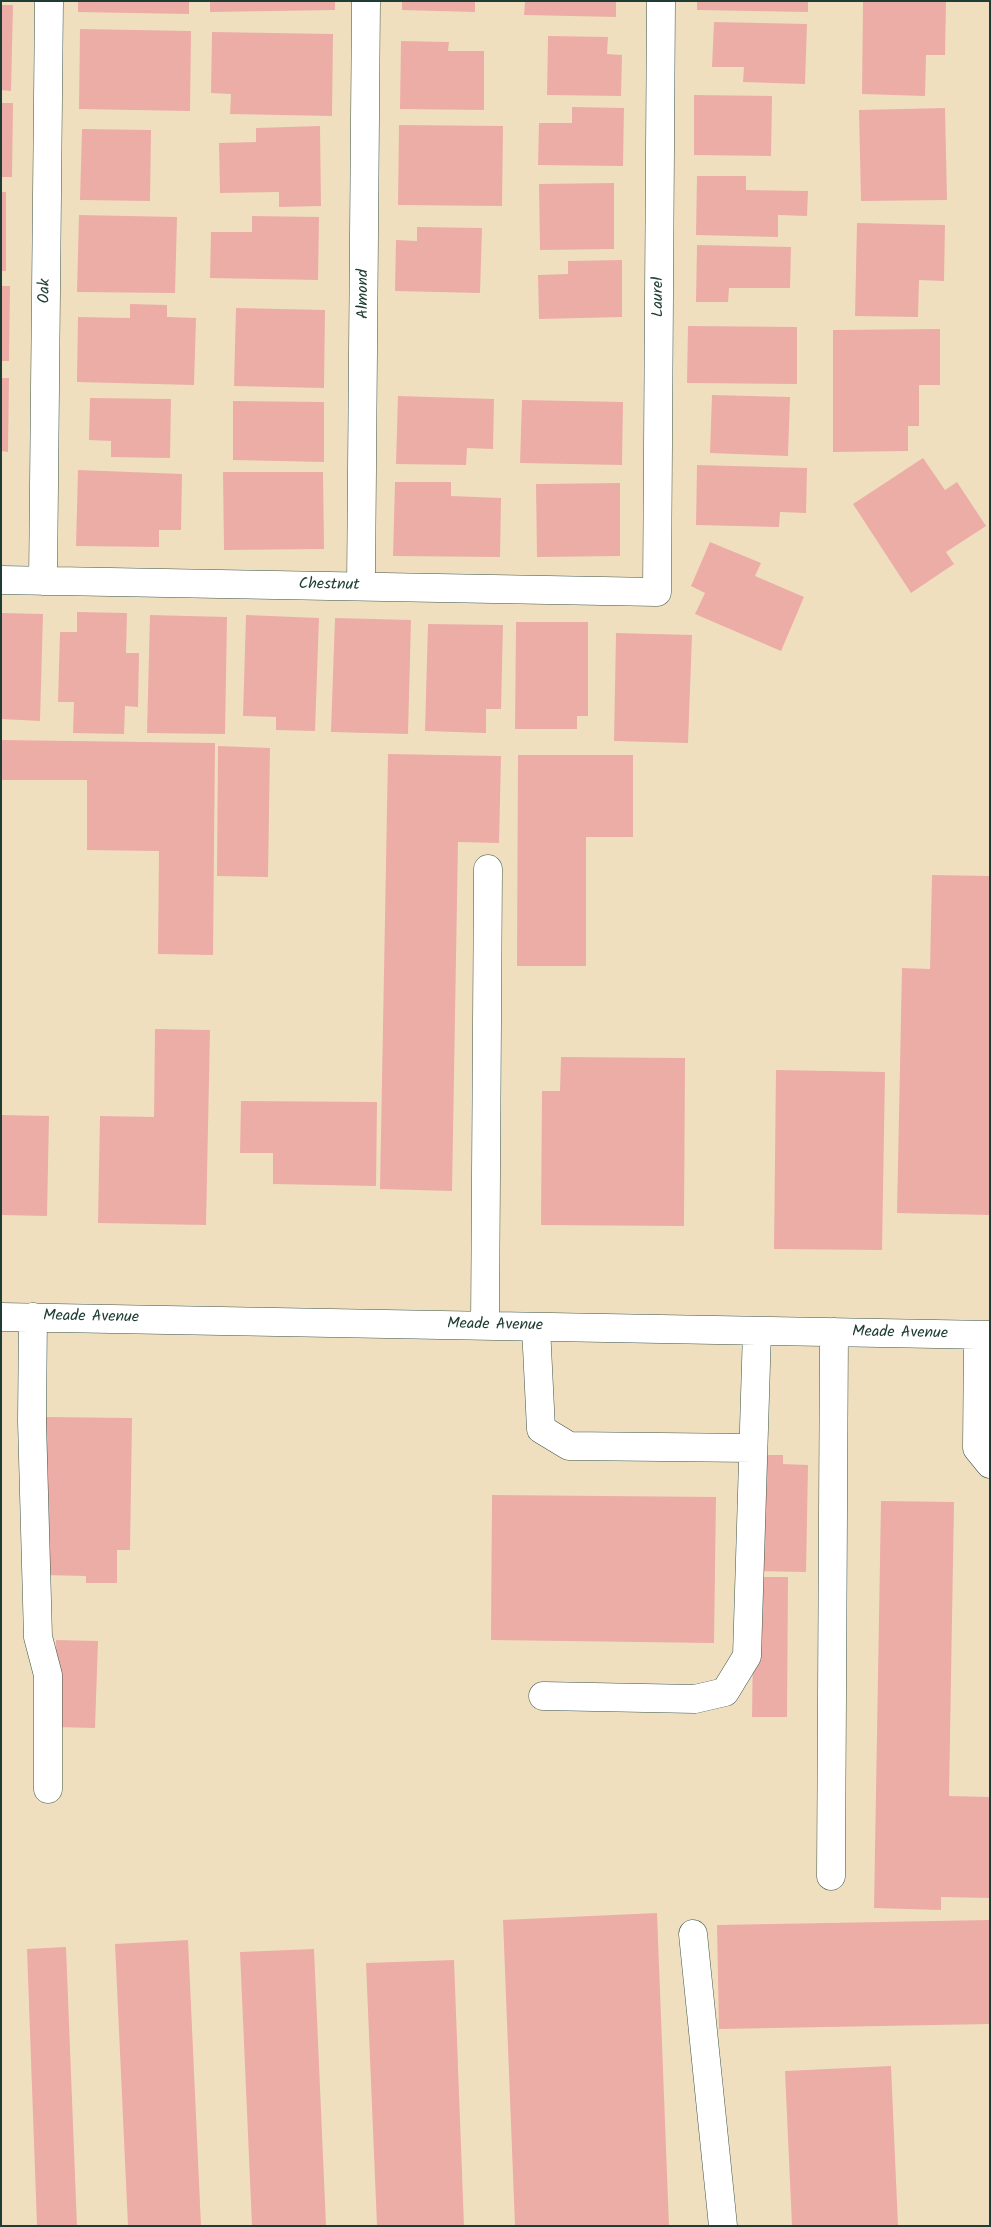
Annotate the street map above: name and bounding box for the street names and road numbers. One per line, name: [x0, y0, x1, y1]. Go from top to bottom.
street label: Almond: [354, 269, 374, 319]
street label: Laurel: [649, 277, 669, 317]
street label: Oak: [36, 278, 56, 304]
street label: Chestnut: [298, 576, 360, 596]
street label: Meade Avenue: [43, 1308, 139, 1328]
street label: Meade Avenue: [447, 1316, 543, 1336]
street label: Meade Avenue: [852, 1324, 948, 1344]

